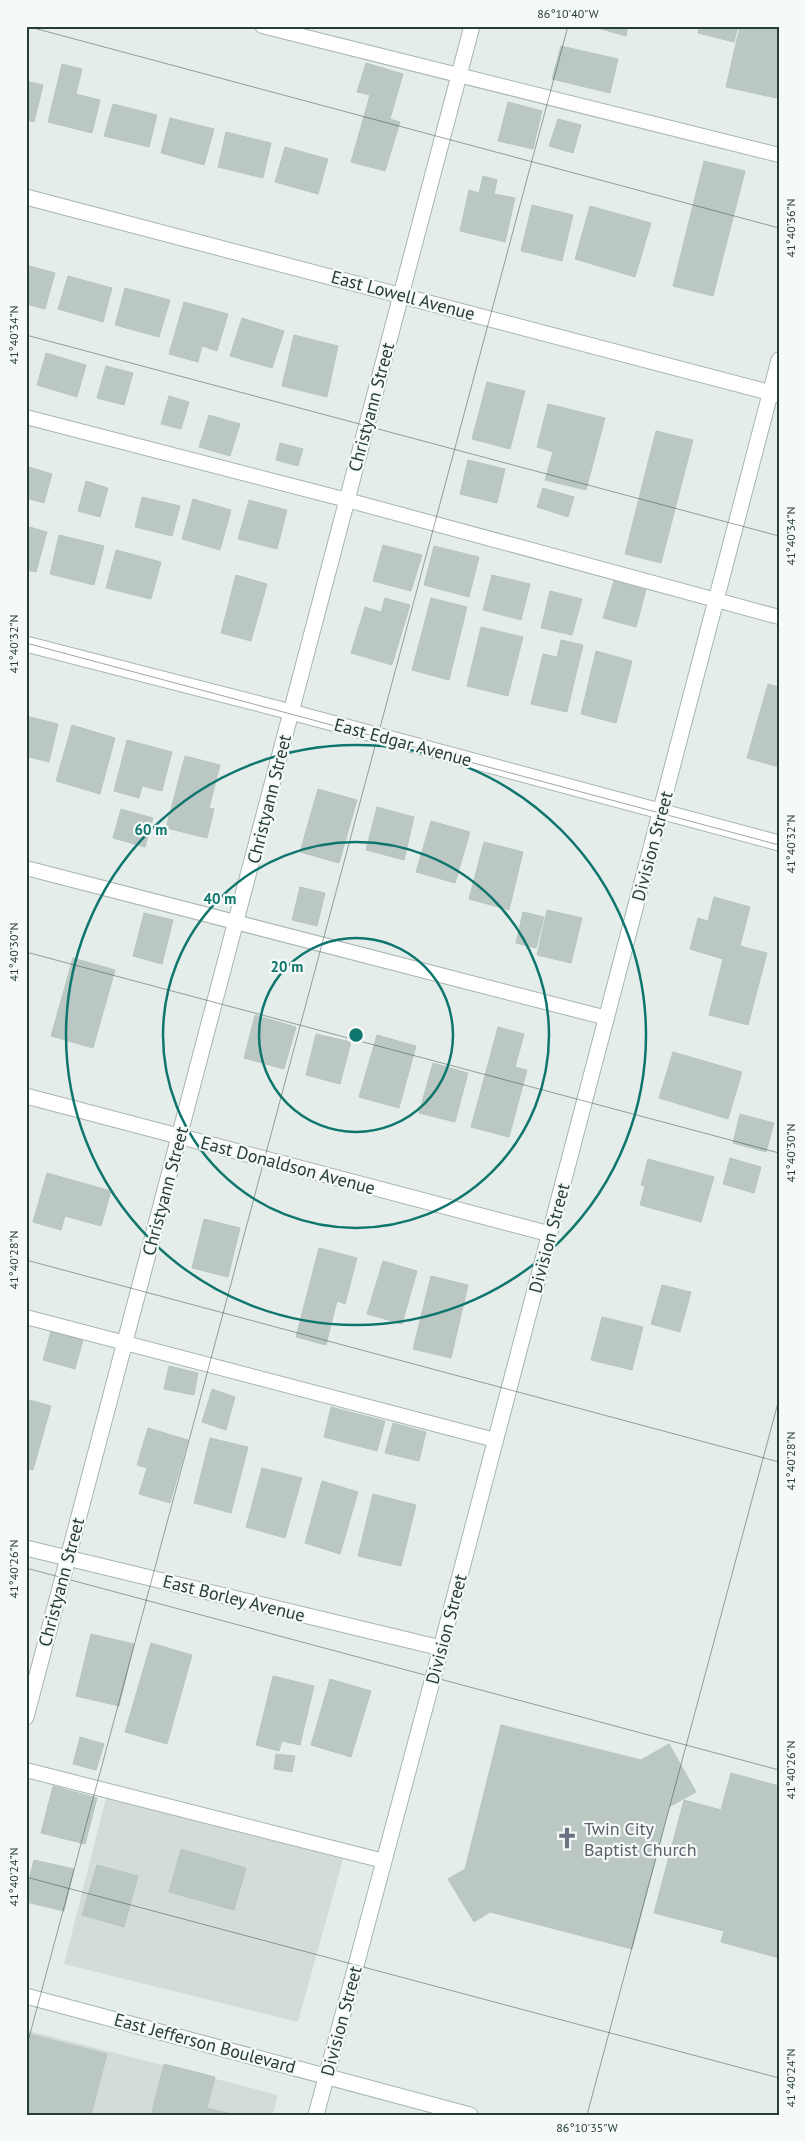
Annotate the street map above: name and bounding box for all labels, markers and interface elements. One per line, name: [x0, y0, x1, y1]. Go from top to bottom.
text: 86°10'40"W: [537, 6, 599, 21]
text: 41°40'36"N: [783, 198, 798, 258]
street label: East Lowell Avenue: [329, 265, 477, 325]
text: 41°40'34"N: [6, 305, 21, 365]
street label: Christyann Street: [343, 340, 399, 474]
text: 41°40'34"N: [783, 506, 798, 566]
text: 41°40'32"N: [6, 614, 21, 674]
street label: East Edgar Avenue: [332, 713, 474, 771]
street label: Christyann Street: [242, 732, 296, 866]
street label: Division Street: [626, 789, 678, 903]
text: 41°40'32"N: [783, 814, 798, 874]
text: 60 m: [135, 820, 167, 839]
text: 40 m: [204, 889, 236, 908]
text: 41°40'30"N: [6, 922, 21, 982]
text: 20 m: [271, 957, 303, 976]
centre of rings: [347, 1026, 365, 1044]
text: 41°40'30"N: [783, 1123, 798, 1183]
street label: Christyann Street: [137, 1124, 193, 1258]
street label: East Donaldson Avenue: [198, 1131, 378, 1199]
street label: Division Street: [523, 1181, 575, 1295]
text: 41°40'28"N: [6, 1230, 21, 1290]
text: 41°40'28"N: [783, 1431, 798, 1491]
street label: Christyann Street: [33, 1515, 89, 1649]
text: 41°40'26"N: [6, 1539, 21, 1599]
street label: East Borley Avenue: [161, 1569, 307, 1627]
street label: Division Street: [420, 1572, 472, 1686]
text: 41°40'26"N: [783, 1740, 798, 1800]
place label: Twin City Baptist Church: [584, 1817, 697, 1861]
church icon: Twin City Baptist Church: [554, 1825, 580, 1851]
text: 41°40'24"N: [6, 1847, 21, 1907]
street label: Division Street: [315, 1964, 367, 2078]
street label: East Jefferson Boulevard: [112, 2008, 298, 2078]
text: 41°40'24"N: [783, 2048, 798, 2108]
text: 86°10'35"W: [556, 2120, 618, 2135]

